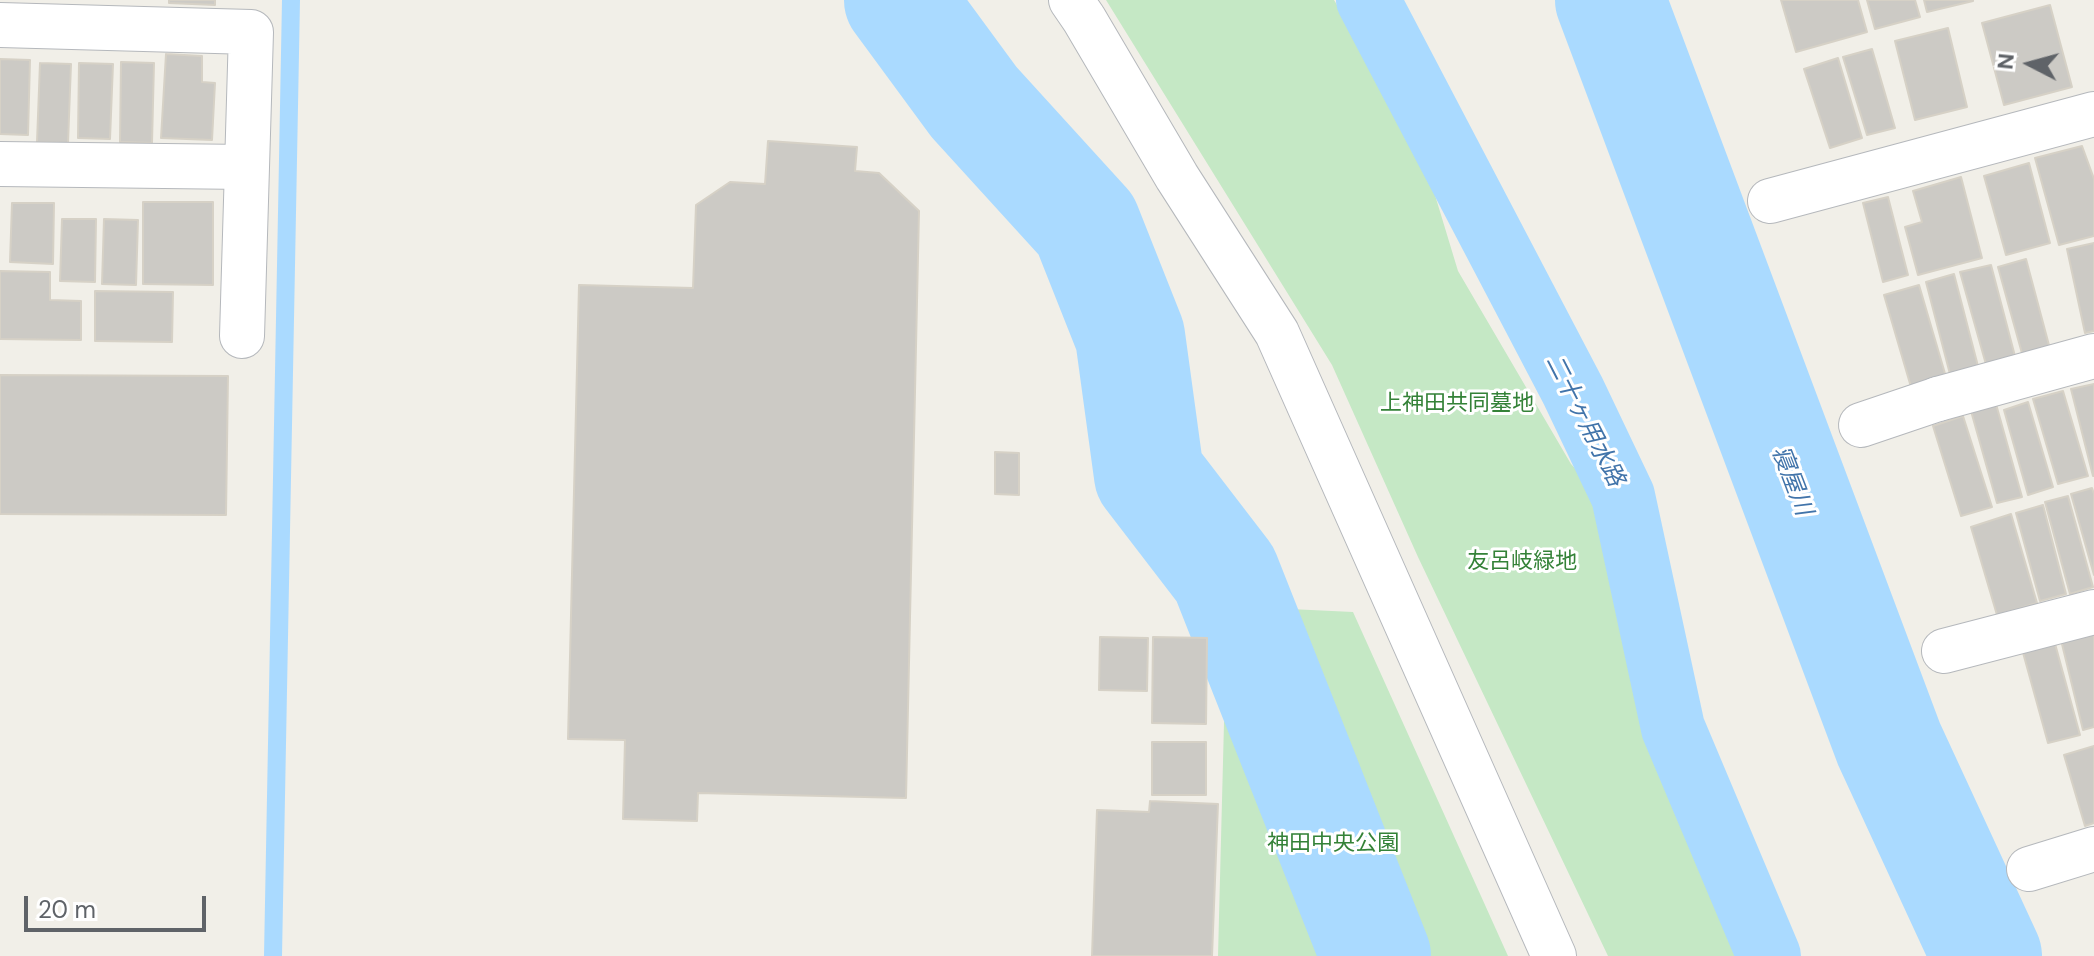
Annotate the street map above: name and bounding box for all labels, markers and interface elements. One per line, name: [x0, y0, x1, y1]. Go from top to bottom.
north arrow: [1990, 24, 2070, 104]
text: N: [1990, 52, 2021, 71]
water label: 二十ヶ用水路: [1538, 350, 1630, 492]
park label: 上神田共同墓地: [1380, 391, 1534, 417]
water label: 寝屋川: [1765, 442, 1817, 520]
park label: 友呂岐緑地: [1467, 549, 1577, 575]
park label: 神田中央公園: [1267, 831, 1399, 857]
scale bar: [28, 880, 210, 930]
text: 20 m: [38, 894, 96, 925]

